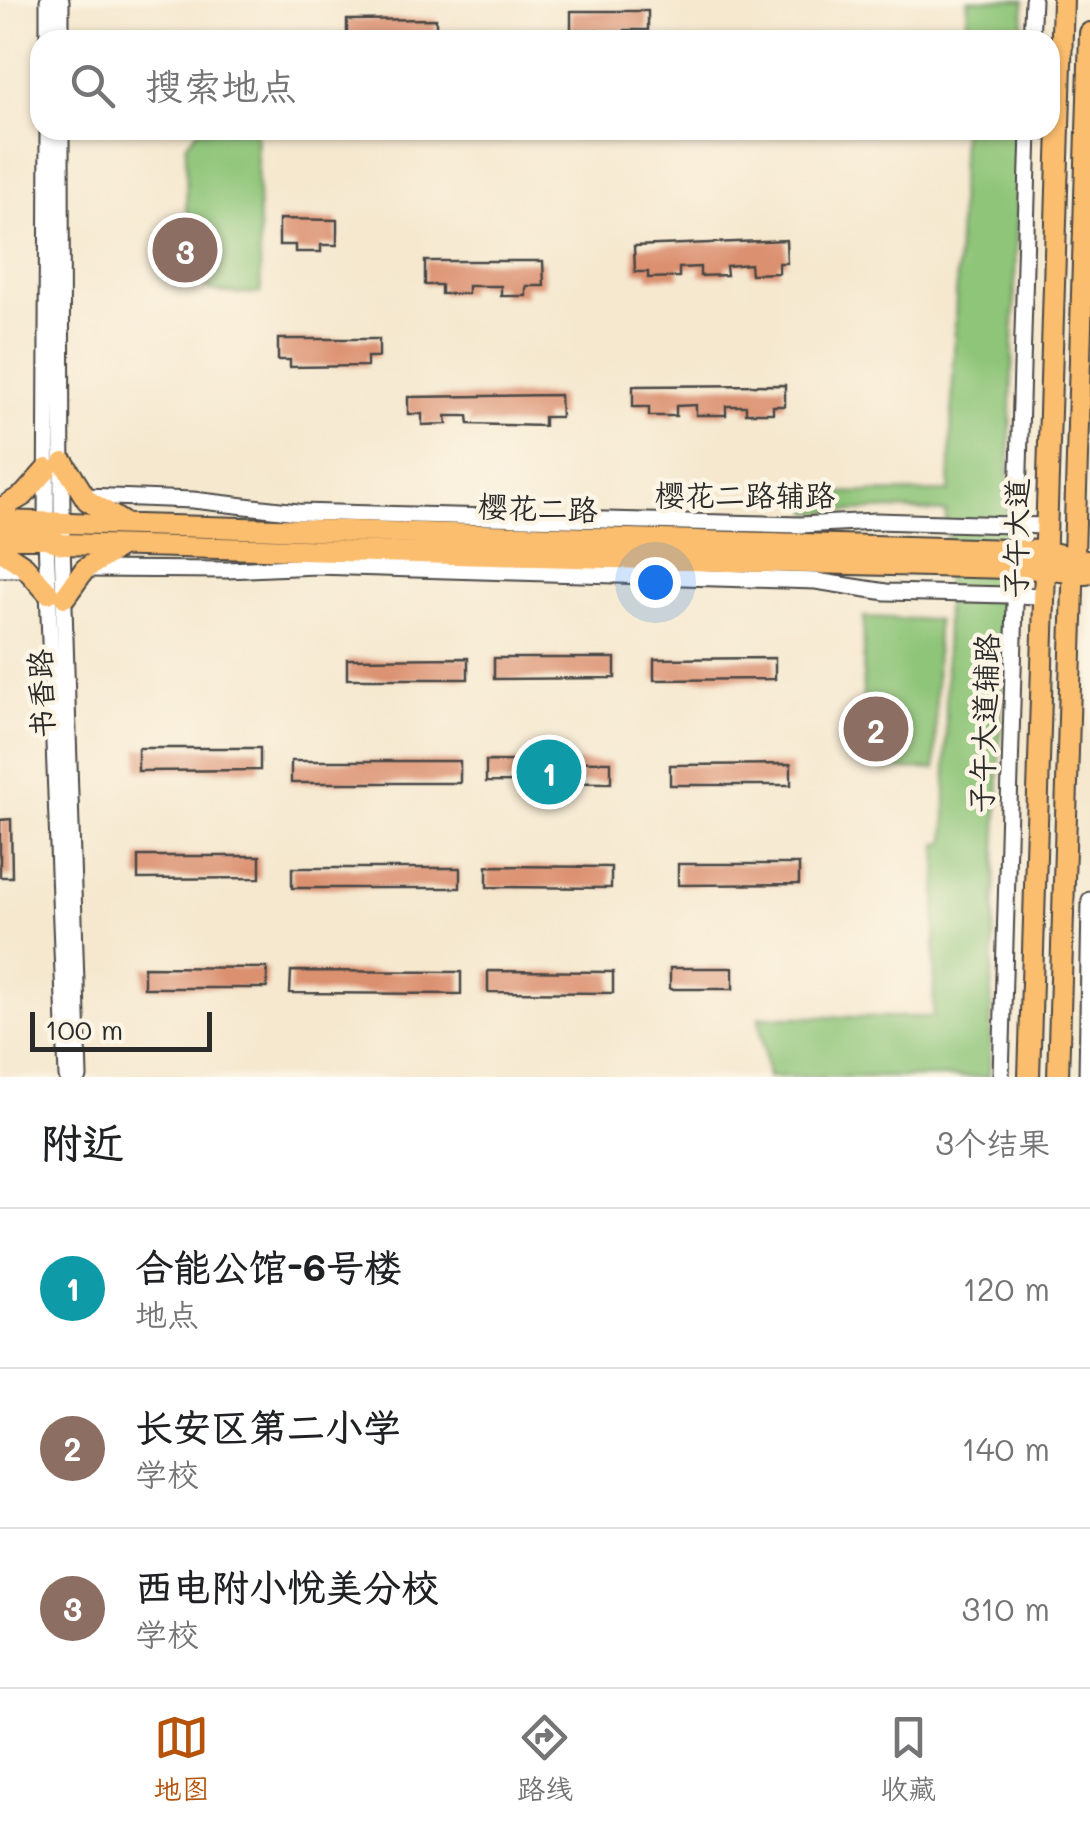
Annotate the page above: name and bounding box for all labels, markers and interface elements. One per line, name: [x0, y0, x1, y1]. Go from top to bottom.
search box: [30, 30, 1060, 140]
icon: search: [65, 58, 120, 113]
text: 搜索地点: [145, 60, 297, 110]
pin: 3: [152, 212, 218, 288]
street label: 樱花二路辅路: [655, 474, 835, 514]
street label: 子午大道: [994, 478, 1036, 598]
street label: 樱花二路: [477, 485, 599, 529]
your location: [630, 557, 681, 608]
street label: 子午大道辅路: [960, 632, 1006, 814]
street label: 书香路: [18, 648, 62, 740]
pin: 2: [844, 692, 908, 766]
pin: 1: [516, 734, 582, 810]
scale bar: [30, 1007, 212, 1052]
text: 100 m: [45, 1011, 123, 1047]
text: 附近: [40, 1114, 124, 1169]
text: 3个结果: [935, 1121, 1050, 1163]
text: 合能公馆-6号楼: [135, 1241, 402, 1291]
text: 1: [65, 1267, 80, 1309]
text: 120 m: [962, 1267, 1050, 1309]
text: 地点: [135, 1292, 199, 1334]
text: 长安区第二小学: [135, 1401, 401, 1451]
text: 2: [64, 1427, 81, 1469]
text: 140 m: [961, 1427, 1050, 1469]
text: 学校: [135, 1452, 199, 1494]
text: 西电附小悦美分校: [135, 1561, 439, 1611]
text: 3: [63, 1587, 82, 1629]
text: 310 m: [961, 1587, 1050, 1629]
text: 学校: [135, 1612, 199, 1654]
tab: 地图: [154, 1710, 210, 1807]
tab: 路线: [517, 1710, 573, 1807]
tab: 收藏: [880, 1710, 936, 1807]

